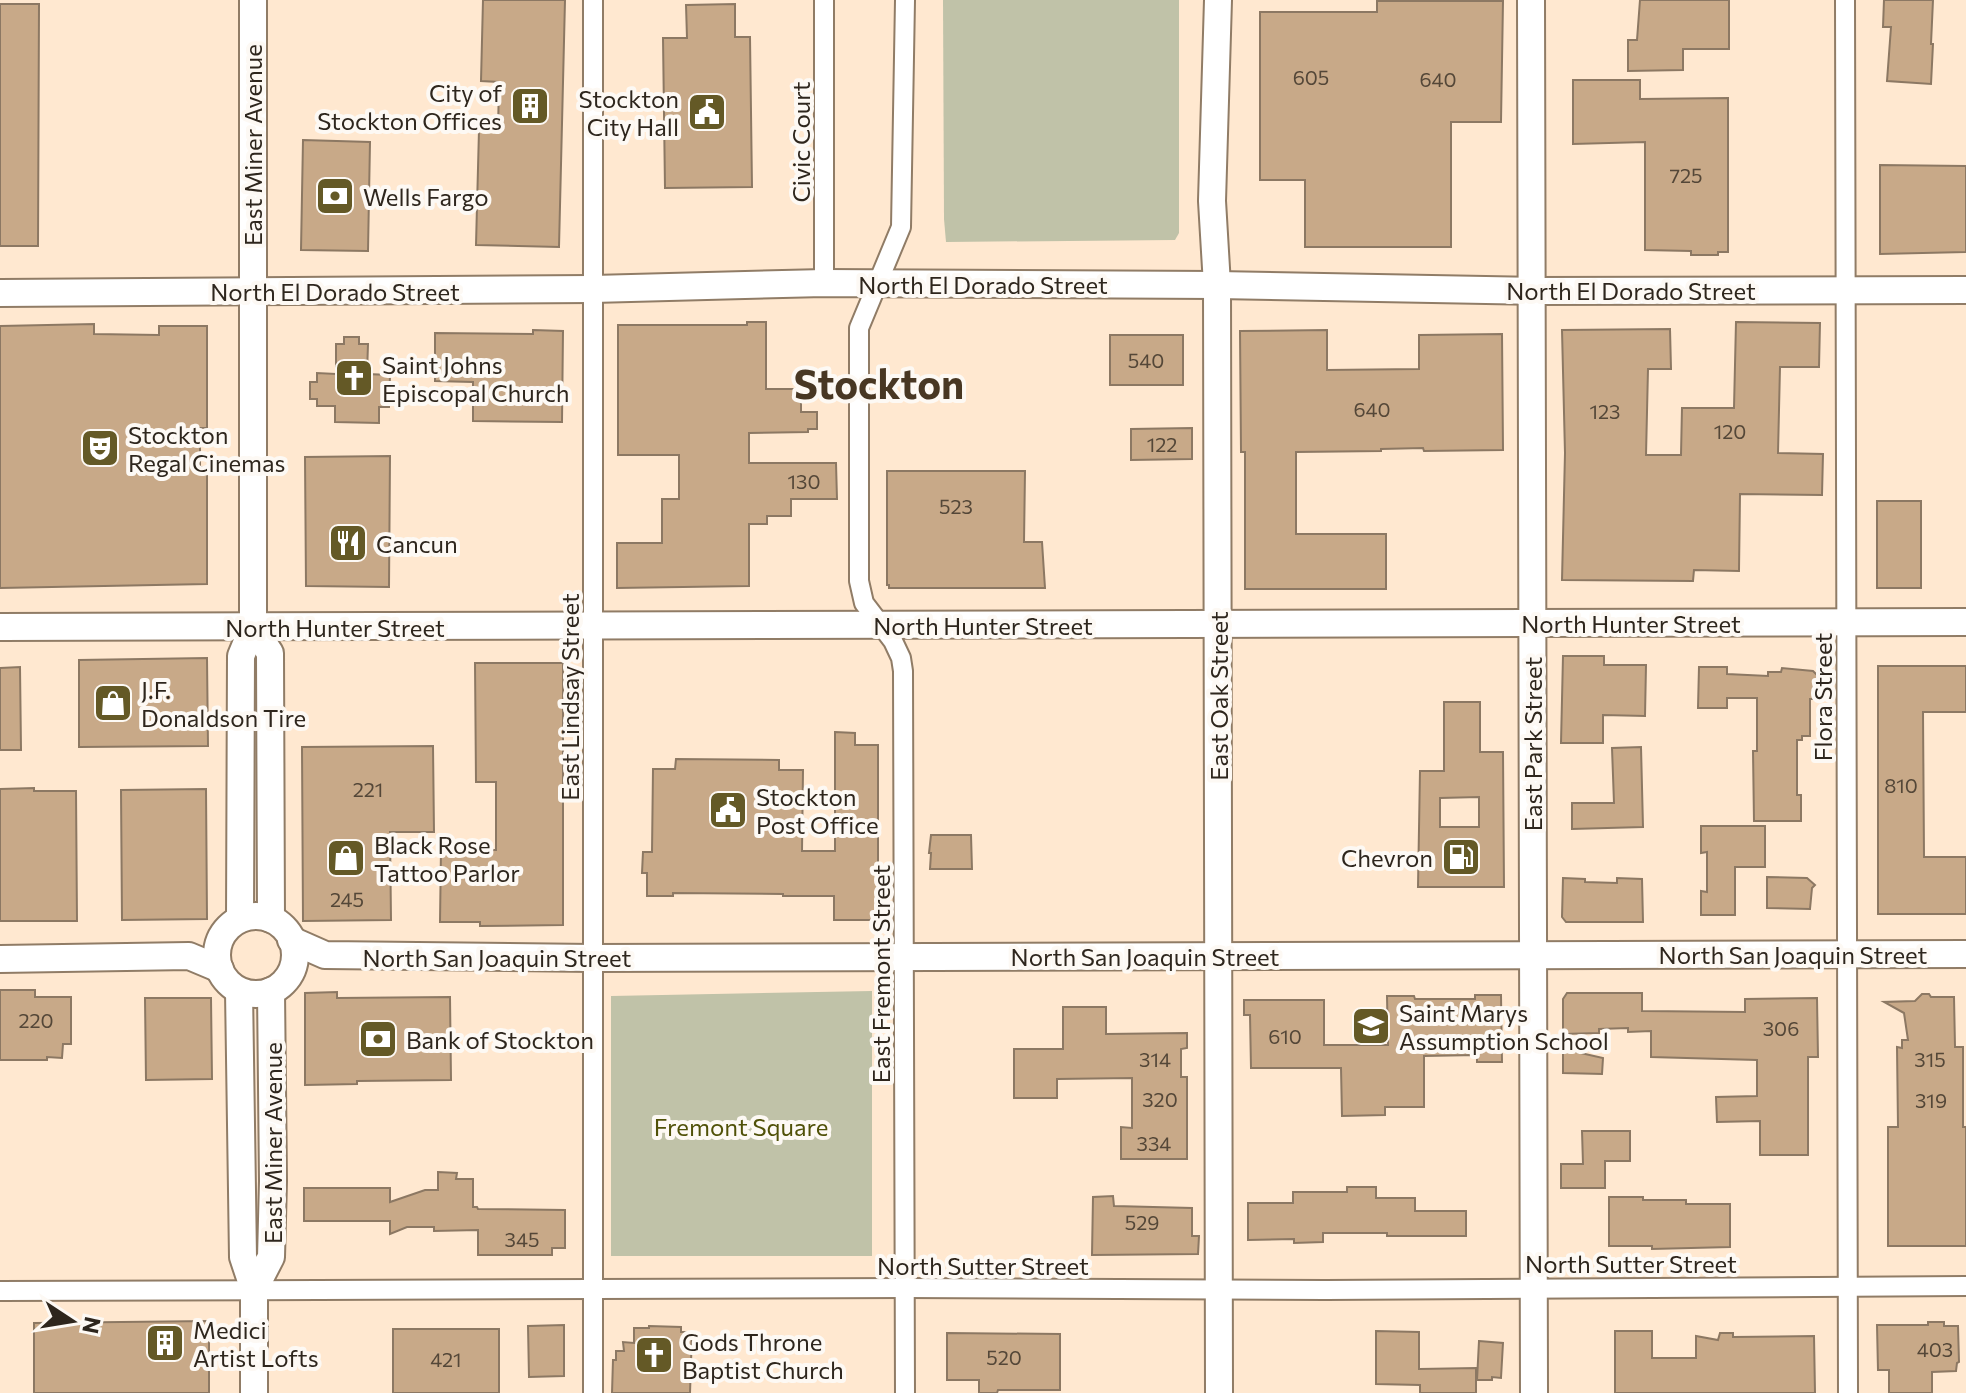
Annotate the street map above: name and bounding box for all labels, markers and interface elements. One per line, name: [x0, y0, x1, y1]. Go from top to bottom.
street label: East Miner Avenue: [238, 44, 267, 246]
house number: 605: [1293, 65, 1329, 89]
house number: 640: [1419, 67, 1457, 91]
place label: City of Stockton Offices: [317, 78, 503, 135]
street label: Civic Court: [786, 81, 815, 203]
place label: Stockton City Hall: [579, 84, 679, 141]
building icon: City of Stockton Offices: [509, 85, 551, 127]
public building icon: Stockton City Hall: [686, 91, 728, 133]
house number: 725: [1669, 163, 1703, 187]
bank icon: Wells Fargo: [314, 175, 356, 217]
place label: Wells Fargo: [363, 182, 489, 211]
street label: North El Dorado Street: [858, 270, 1108, 299]
street label: North El Dorado Street: [1506, 276, 1756, 305]
street label: North El Dorado Street: [210, 277, 460, 306]
house number: 540: [1128, 348, 1164, 372]
place label: Saint Johns Episcopal Church: [382, 350, 570, 407]
church icon: Saint Johns Episcopal Church: [333, 357, 375, 399]
district label: Stockton: [794, 358, 964, 407]
house number: 640: [1353, 397, 1391, 421]
house number: 123: [1589, 399, 1621, 423]
house number: 120: [1714, 419, 1746, 443]
place label: Stockton Regal Cinemas: [128, 420, 285, 477]
theatre icon: Stockton Regal Cinemas: [79, 427, 121, 469]
house number: 122: [1147, 432, 1177, 456]
house number: 130: [787, 469, 821, 493]
house number: 523: [939, 494, 973, 518]
restaurant icon: Cancun: [327, 522, 369, 564]
place label: Cancun: [376, 529, 458, 558]
street label: East Lindsay Street: [555, 593, 584, 801]
street label: North Hunter Street: [1521, 609, 1741, 638]
street label: North Hunter Street: [873, 611, 1093, 640]
street label: East Oak Street: [1204, 611, 1233, 781]
street label: North Hunter Street: [225, 613, 445, 642]
street label: Flora Street: [1808, 633, 1837, 761]
street label: East Park Street: [1518, 656, 1547, 831]
place label: J.F. Donaldson Tire: [141, 675, 306, 732]
shop icon: J.F. Donaldson Tire: [92, 682, 134, 724]
house number: 810: [1884, 773, 1918, 797]
house number: 221: [353, 777, 383, 801]
place label: Stockton Post Office: [756, 782, 879, 839]
public building icon: Stockton Post Office: [707, 789, 749, 831]
place label: Black Rose Tattoo Parlor: [374, 830, 520, 887]
fuel station icon: Chevron: [1440, 836, 1482, 878]
shop icon: Black Rose Tattoo Parlor: [325, 837, 367, 879]
place label: Chevron: [1341, 843, 1433, 872]
street label: East Fremont Street: [866, 865, 895, 1083]
house number: 245: [330, 887, 364, 911]
street label: North San Joaquin Street: [1659, 940, 1928, 969]
street label: North San Joaquin Street: [1011, 942, 1280, 971]
street label: North San Joaquin Street: [363, 943, 632, 972]
place label: Saint Marys Assumption School: [1399, 998, 1609, 1055]
school or university icon: Saint Marys Assumption School: [1350, 1005, 1392, 1047]
house number: 220: [18, 1008, 54, 1032]
house number: 306: [1763, 1016, 1799, 1040]
bank icon: Bank of Stockton: [357, 1018, 399, 1060]
house number: 610: [1268, 1024, 1302, 1048]
place label: Bank of Stockton: [406, 1025, 594, 1054]
street label: East Miner Avenue: [258, 1042, 287, 1244]
house number: 314: [1139, 1047, 1171, 1071]
house number: 315: [1914, 1047, 1946, 1071]
house number: 320: [1142, 1087, 1178, 1111]
house number: 319: [1915, 1088, 1947, 1112]
park label: Fremont Square: [654, 1112, 828, 1141]
house number: 334: [1137, 1131, 1171, 1155]
house number: 529: [1125, 1210, 1159, 1234]
house number: 345: [505, 1227, 539, 1251]
street label: North Sutter Street: [1525, 1249, 1737, 1278]
street label: North Sutter Street: [877, 1251, 1089, 1280]
north arrow: [32, 1281, 112, 1361]
text: N: [77, 1314, 107, 1336]
place label: Medici Artist Lofts: [193, 1315, 319, 1372]
building icon: Medici Artist Lofts: [144, 1322, 186, 1364]
place label: Gods Throne Baptist Church: [682, 1327, 844, 1384]
church icon: Gods Throne Baptist Church: [633, 1334, 675, 1376]
house number: 403: [1917, 1337, 1953, 1361]
house number: 520: [986, 1345, 1022, 1369]
house number: 421: [430, 1347, 462, 1371]

